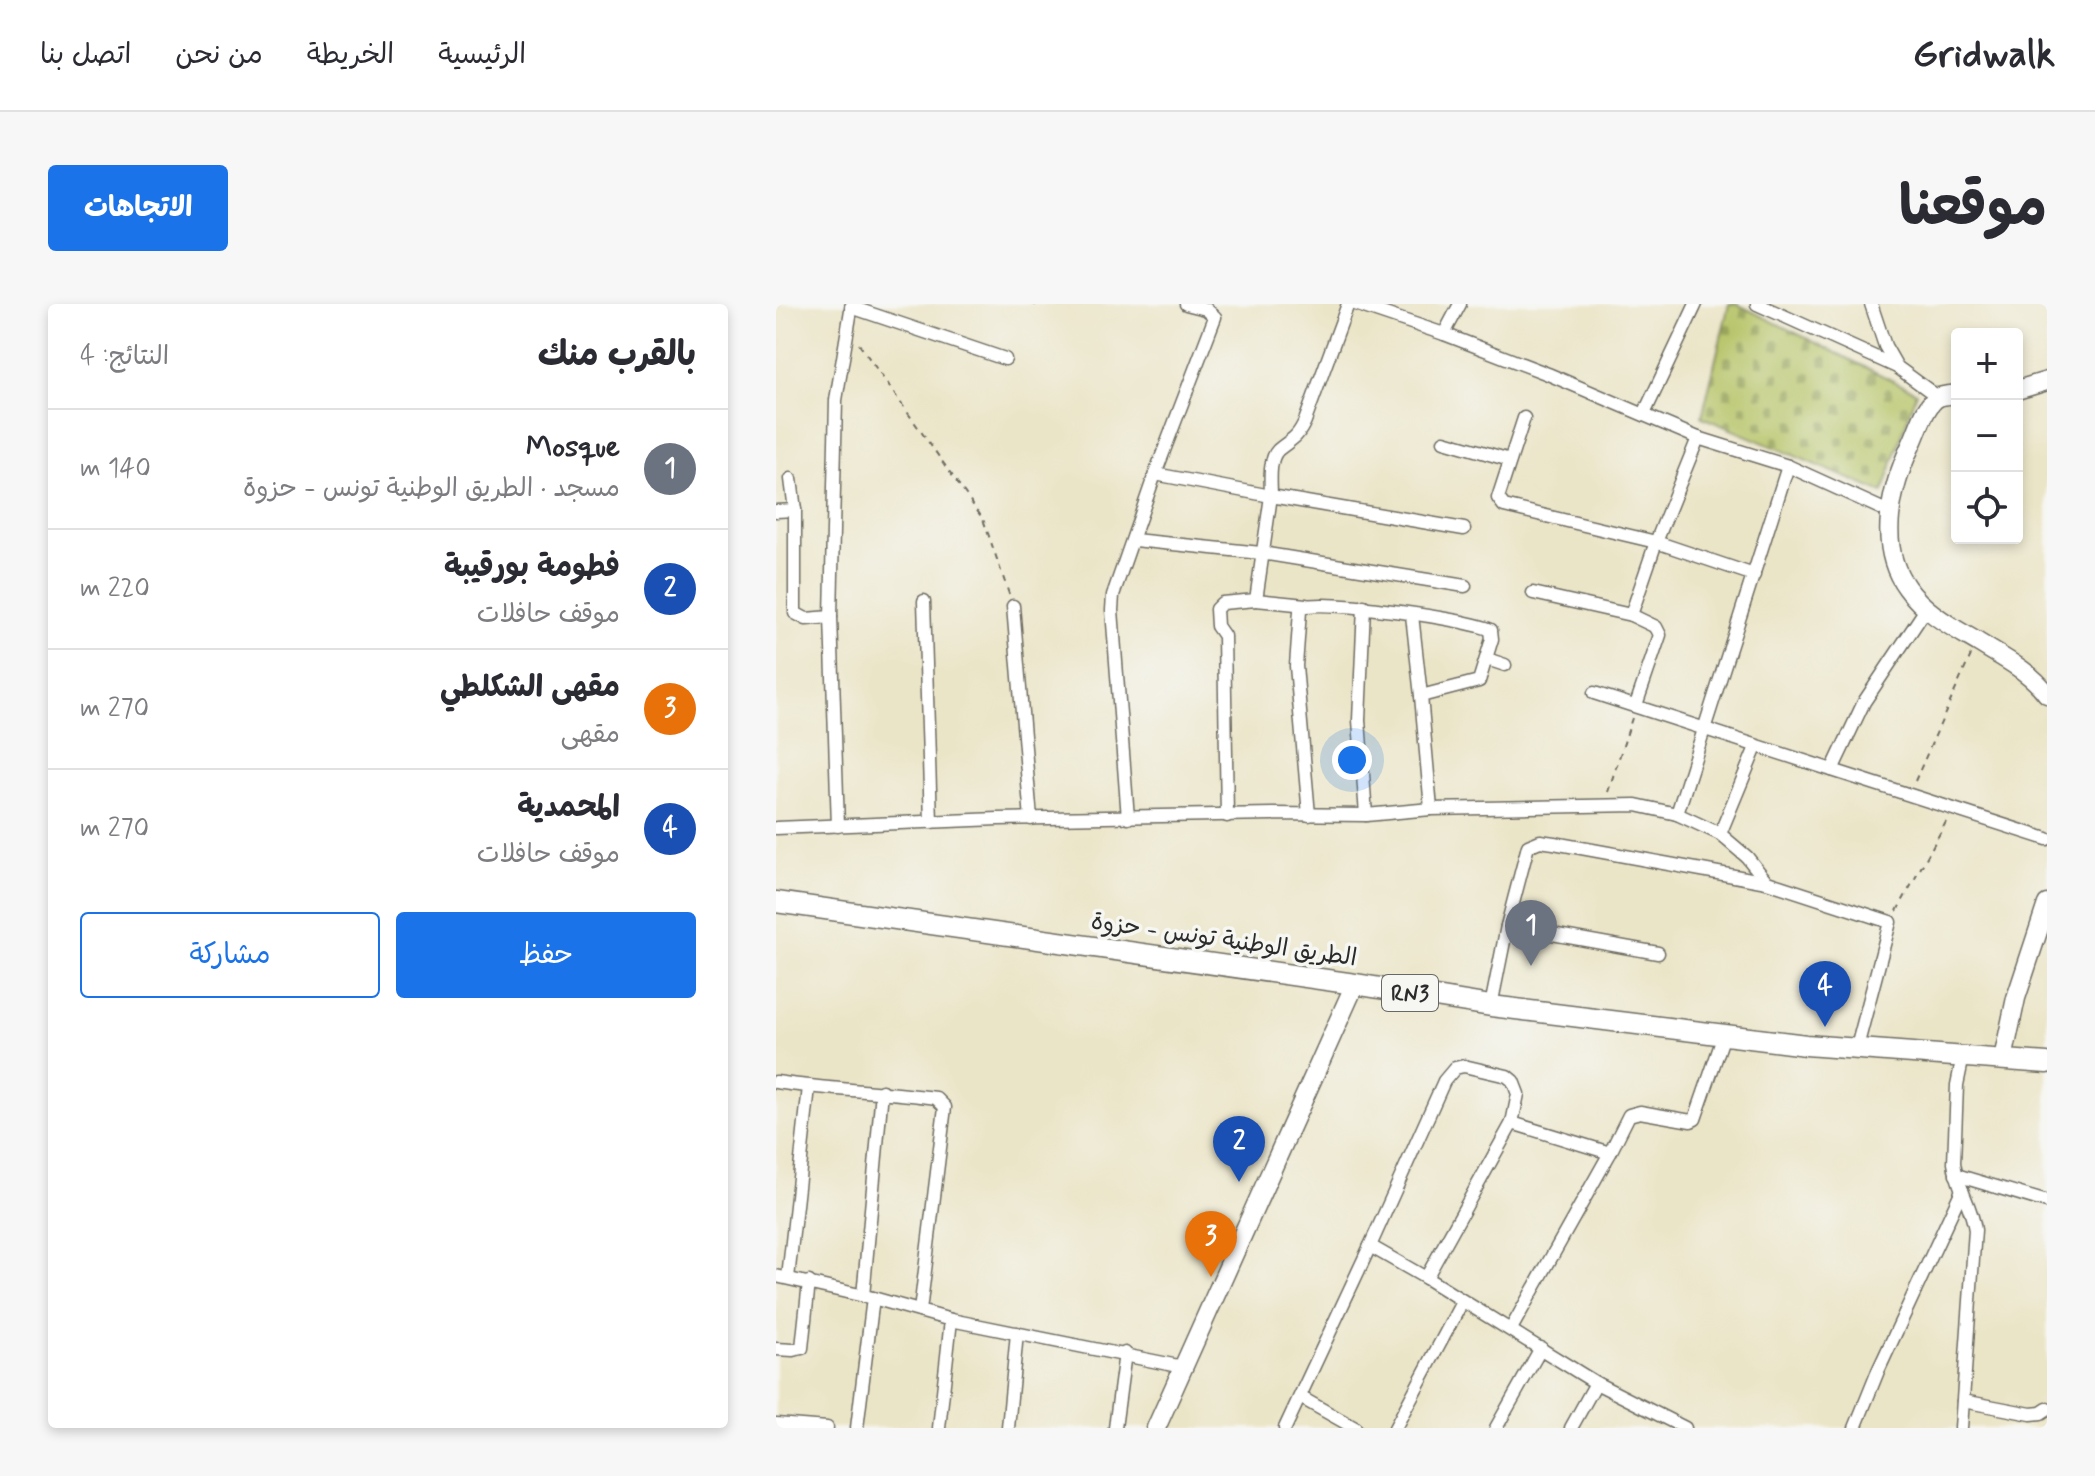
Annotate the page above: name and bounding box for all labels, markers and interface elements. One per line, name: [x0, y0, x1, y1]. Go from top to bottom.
text: Gridwalk: [1913, 31, 2055, 80]
text: اتصل بنا: [40, 37, 131, 74]
text: من نحن: [175, 37, 263, 74]
text: الخريطة: [307, 37, 394, 74]
text: الرئيسية: [438, 37, 526, 74]
button: الاتجاهات: [48, 165, 228, 251]
text: موقعنا: [1899, 172, 2047, 245]
map controls: [1951, 328, 2023, 544]
button: +: [1951, 328, 2023, 400]
text: بالقرب منك: [538, 333, 696, 378]
text: النتائج: 4: [80, 340, 169, 374]
button: −: [1951, 400, 2023, 472]
text: Mosque: [526, 428, 620, 467]
text: 140 m: [80, 452, 151, 486]
text: 1: [664, 452, 676, 486]
text: مسجد · الطريق الوطنية تونس - حزوة: [243, 472, 620, 506]
button: locate: [1951, 472, 2023, 544]
text: فطومة بورقيبة: [444, 548, 620, 587]
text: 220 m: [80, 572, 150, 606]
text: 2: [664, 572, 676, 606]
text: موقف حافلات: [477, 598, 620, 632]
text: مقهى الشكلطي: [440, 668, 620, 707]
text: 270 m: [80, 692, 149, 726]
text: 3: [664, 692, 676, 726]
text: مقهى: [561, 718, 620, 752]
your location: [1332, 740, 1372, 780]
text: المحمدية: [517, 788, 620, 827]
text: 270 m: [80, 812, 149, 846]
text: 4: [662, 812, 678, 846]
text: موقف حافلات: [477, 838, 620, 872]
pin: 1: [1505, 900, 1557, 966]
street label: الطريق الوطنية تونس - حزوة: [1089, 906, 1359, 974]
button: مشاركة: [80, 912, 380, 998]
button: حفظ: [396, 912, 696, 998]
pin: 4: [1799, 961, 1851, 1027]
road number: RN3: [1382, 975, 1438, 1011]
pin: 2: [1213, 1116, 1265, 1182]
pin: 3: [1185, 1211, 1237, 1277]

